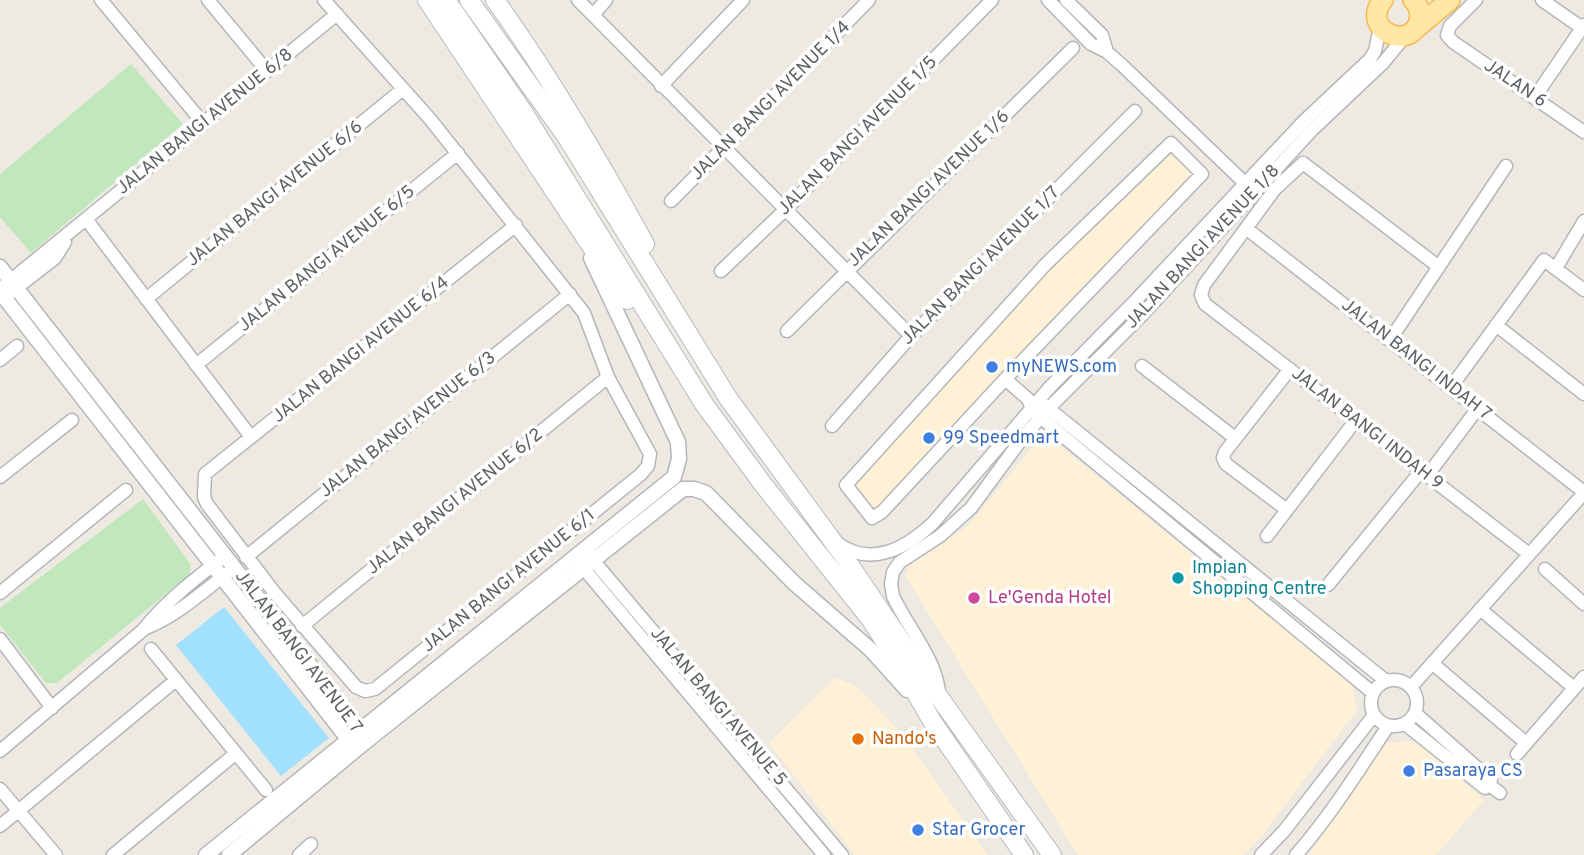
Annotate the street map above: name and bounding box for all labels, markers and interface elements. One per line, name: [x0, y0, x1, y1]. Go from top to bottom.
street label: JALAN BANGI AVENUE 1/4: [686, 16, 856, 186]
street label: JALAN BANGI AVENUE 6/8: [112, 44, 298, 200]
street label: JALAN BANGI AVENUE 1/5: [773, 51, 943, 221]
street label: JALAN 6: [1479, 55, 1551, 113]
street label: JALAN BANGI AVENUE 1/6: [843, 106, 1015, 272]
street label: JALAN BANGI AVENUE 6/6: [182, 116, 368, 272]
street label: JALAN BANGI AVENUE 1/8: [1121, 160, 1285, 334]
street label: JALAN BANGI AVENUE 6/5: [234, 181, 420, 337]
street label: JALAN BANGI AVENUE 1/7: [897, 182, 1065, 350]
street label: JALAN BANGI AVENUE 6/4: [268, 272, 454, 428]
street label: JALAN BANGI INDAH 7: [1336, 294, 1496, 426]
street label: JALAN BANGI AVENUE 6/3: [315, 347, 501, 503]
place label: myNEWS.com: [1006, 356, 1117, 379]
marker: myNEWS.com: [984, 359, 1000, 375]
street label: JALAN BANGI INDAH 9: [1286, 363, 1448, 495]
street label: JALAN BANGI AVENUE 6/2: [362, 424, 548, 580]
place label: 99 Speedmart: [943, 427, 1059, 450]
marker: 99 Speedmart: [921, 430, 937, 446]
street label: JALAN BANGI AVENUE 6/1: [418, 504, 600, 658]
place label: Impian Shopping Centre: [1192, 557, 1327, 601]
street label: JALAN BANGI AVENUE 7: [229, 566, 367, 738]
marker: Impian Shopping Centre: [1170, 570, 1186, 586]
place label: Le'Genda Hotel: [988, 587, 1112, 610]
marker: Le'Genda Hotel: [966, 590, 982, 606]
street label: JALAN BANGI AVENUE 5: [645, 623, 791, 791]
place label: Nando's: [872, 728, 937, 751]
marker: Nando's: [850, 731, 866, 747]
place label: Pasaraya CS: [1423, 760, 1523, 783]
marker: Pasaraya CS: [1401, 763, 1417, 779]
place label: Star Grocer: [932, 819, 1025, 842]
marker: Star Grocer: [910, 822, 926, 838]

